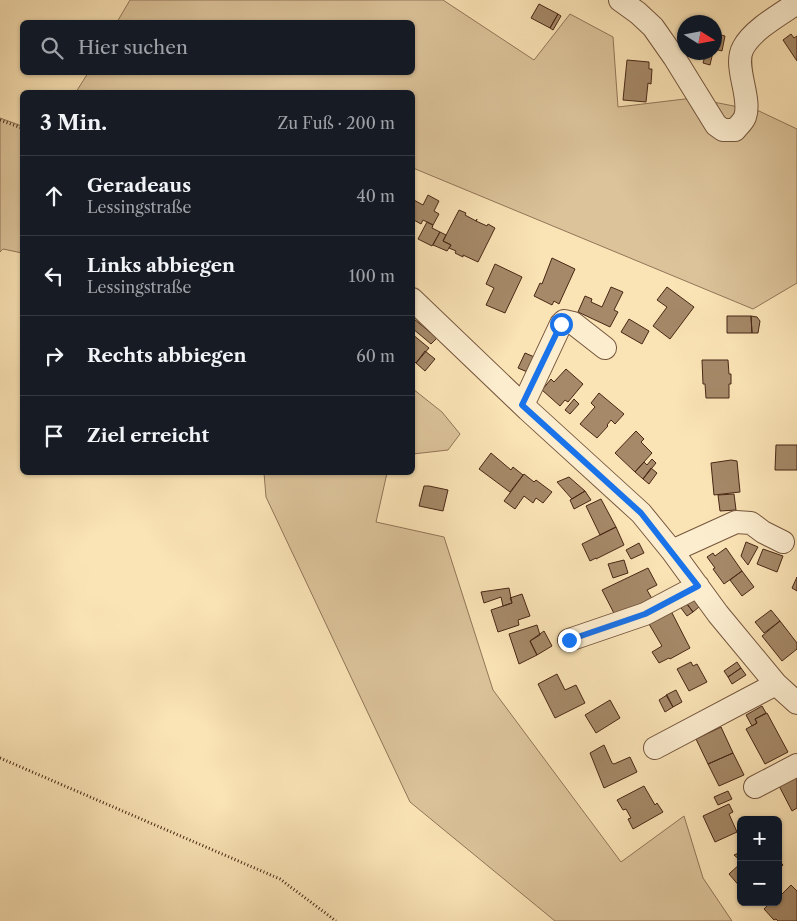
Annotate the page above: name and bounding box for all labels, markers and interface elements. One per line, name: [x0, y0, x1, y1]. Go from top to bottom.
north arrow: [677, 15, 722, 60]
search box: [20, 20, 415, 75]
icon: search: [38, 34, 66, 62]
text: Hier suchen: [78, 36, 188, 59]
text: 3 Min.: [40, 110, 107, 135]
text: Zu Fuß · 200 m: [277, 113, 395, 133]
text: Geradeaus: [87, 174, 191, 197]
icon: ahead: [40, 182, 68, 210]
text: 40 m: [356, 186, 395, 206]
text: Lessingstraße: [87, 197, 191, 217]
text: Links abbiegen: [87, 254, 235, 277]
icon: left: [40, 262, 68, 290]
text: 100 m: [349, 266, 395, 286]
text: Lessingstraße: [87, 277, 191, 297]
route start: [550, 313, 573, 336]
icon: right: [40, 342, 68, 370]
text: Rechts abbiegen: [87, 344, 247, 367]
text: 60 m: [356, 346, 395, 366]
icon: arrive: [40, 422, 68, 450]
text: Ziel erreicht: [87, 424, 209, 447]
route end: [558, 629, 581, 652]
map controls: [737, 816, 782, 906]
button: +: [737, 816, 782, 861]
button: −: [737, 861, 782, 906]

